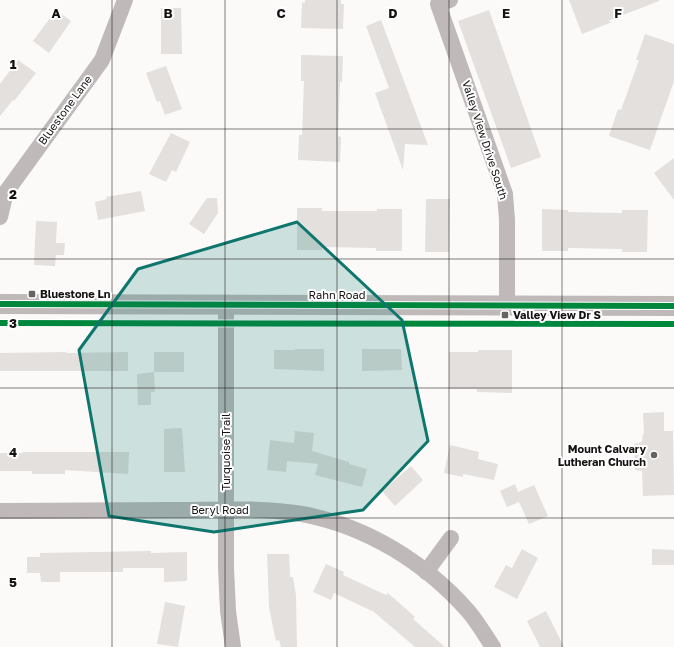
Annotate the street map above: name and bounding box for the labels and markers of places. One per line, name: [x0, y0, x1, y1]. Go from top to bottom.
place label: Bluestone Ln: [40, 287, 111, 300]
marker: Bluestone Ln: [27, 289, 37, 299]
place label: Valley View Dr S: [513, 308, 601, 321]
marker: Valley View Dr S: [500, 310, 510, 320]
place label: Mount Calvary Lutheran Church: [558, 442, 646, 468]
marker: Mount Calvary Lutheran Church: [649, 450, 659, 460]

